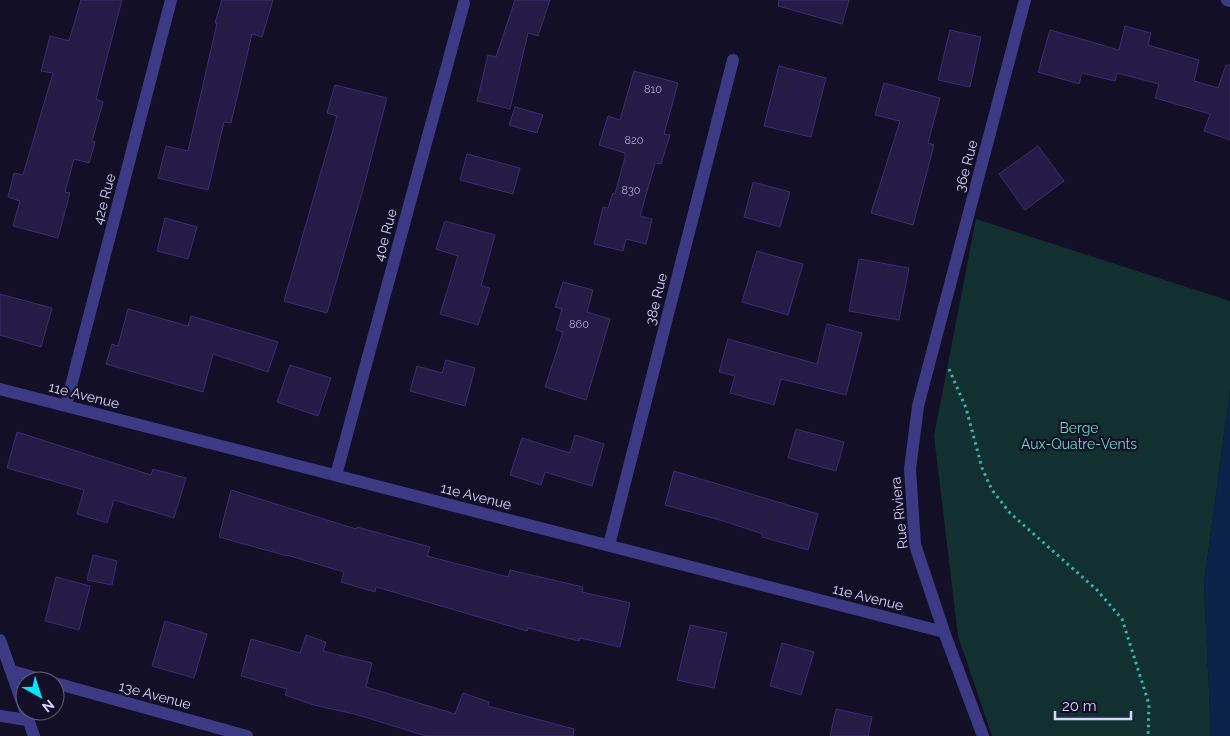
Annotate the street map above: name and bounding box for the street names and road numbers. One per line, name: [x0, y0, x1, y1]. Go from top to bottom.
street label: 36e Rue: [951, 138, 981, 194]
street label: 42e Rue: [90, 172, 118, 226]
street label: 40e Rue: [370, 207, 400, 263]
street label: 38e Rue: [642, 271, 670, 327]
street label: 11e Avenue: [47, 378, 121, 412]
street label: Rue Riviera: [887, 476, 911, 550]
street label: 11e Avenue: [439, 479, 513, 513]
street label: 11e Avenue: [831, 580, 905, 614]
street label: 13e Avenue: [117, 678, 193, 712]

